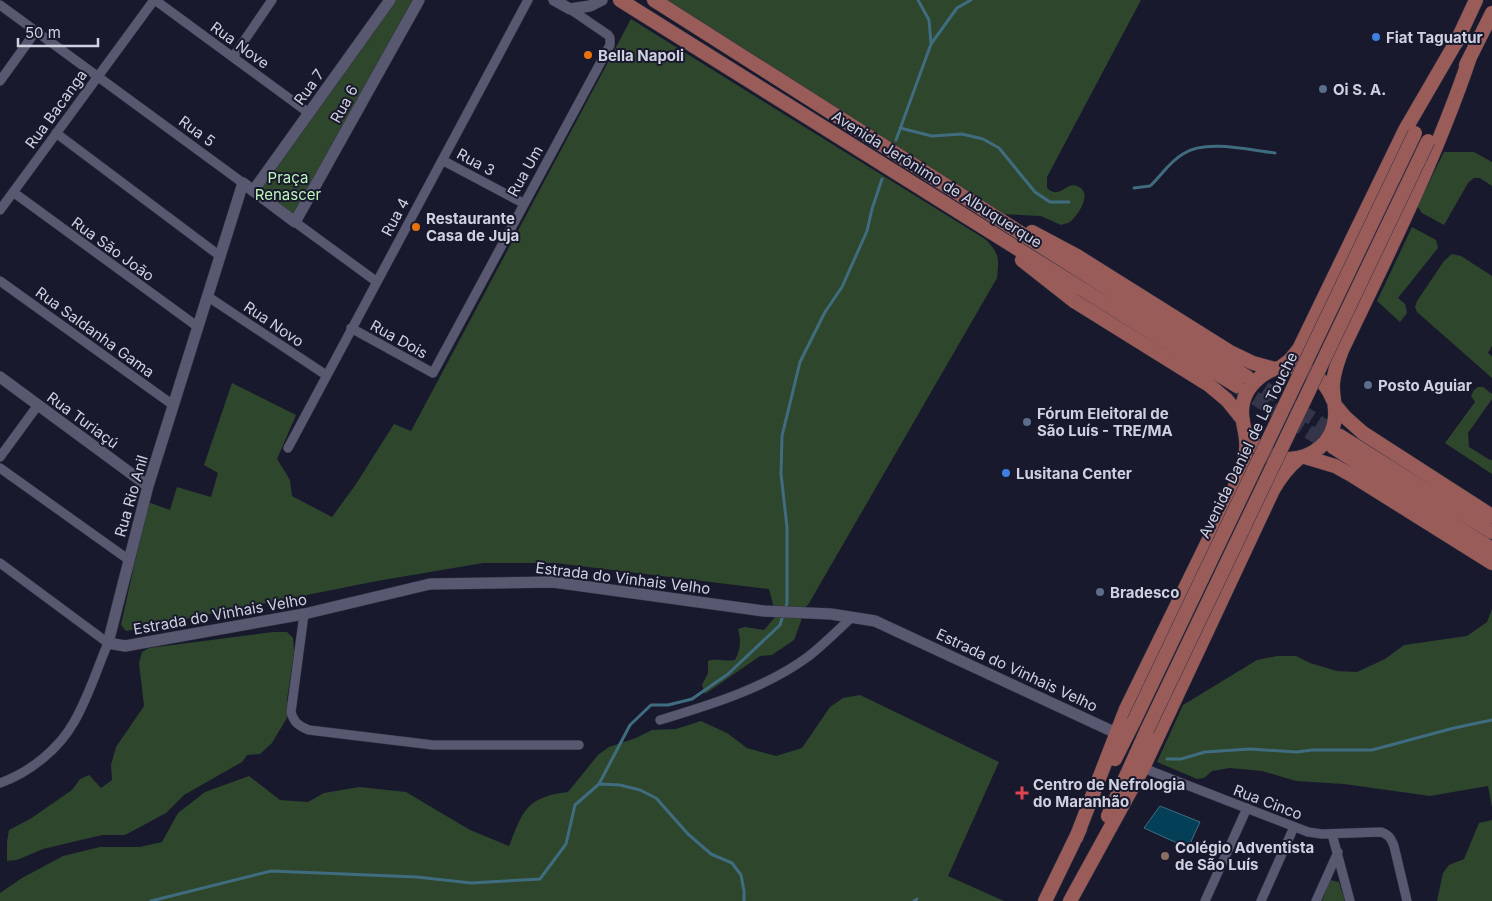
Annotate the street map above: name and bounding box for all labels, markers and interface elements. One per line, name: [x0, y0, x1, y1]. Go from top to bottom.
scale bar: [18, 15, 98, 47]
street label: Rua Nove: [207, 17, 273, 73]
text: 50 m: [25, 23, 61, 42]
place label: Fiat Taguatur: [1386, 28, 1483, 47]
marker: Fiat Taguatur: [1370, 31, 1382, 43]
place label: Bella Napoli: [598, 46, 684, 65]
marker: Bella Napoli: [582, 49, 594, 61]
street label: Rua 7: [290, 65, 328, 109]
street label: Rua Bacanga: [21, 66, 91, 152]
place label: Oi S. A.: [1333, 80, 1386, 99]
street label: Rua 6: [326, 82, 362, 126]
marker: Oi S. A.: [1317, 83, 1329, 95]
street label: Avenida Jerônimo de Albuquerque: [828, 106, 1046, 252]
street label: Rua 5: [175, 111, 219, 151]
street label: Rua Um: [503, 142, 547, 200]
street label: Rua 3: [454, 144, 498, 180]
park label: Praça Renascer: [255, 168, 322, 204]
street label: Rua 4: [377, 195, 413, 239]
place label: Restaurante Casa de Juja: [426, 209, 519, 245]
street label: Rua São João: [68, 213, 158, 285]
marker: Restaurante Casa de Juja: [410, 221, 422, 233]
street label: Rua Saldanha Gama: [32, 283, 158, 381]
street label: Rua Novo: [240, 297, 308, 351]
street label: Rua Dois: [367, 316, 431, 363]
street label: Avenida Daniel de La Touche: [1195, 349, 1301, 541]
place label: Posto Aguiar: [1378, 376, 1472, 395]
marker: Posto Aguiar: [1362, 379, 1374, 391]
street label: Rua Turiaçú: [43, 388, 123, 452]
place label: Fórum Eleitoral de São Luís - TRE/MA: [1037, 404, 1173, 440]
marker: Fórum Eleitoral de São Luís - TRE/MA: [1021, 416, 1033, 428]
street label: Rua Rio Anil: [110, 453, 152, 539]
place label: Lusitana Center: [1016, 464, 1132, 483]
marker: Lusitana Center: [1000, 467, 1012, 479]
street label: Estrada do Vinhais Velho: [535, 558, 711, 598]
place label: Bradesco: [1110, 583, 1179, 602]
marker: Bradesco: [1094, 586, 1106, 598]
street label: Estrada do Vinhais Velho: [132, 589, 308, 639]
street label: Estrada do Vinhais Velho: [933, 624, 1101, 716]
place label: Centro de Nefrologia do Maranhão: [1033, 775, 1185, 811]
street label: Rua Cinco: [1231, 780, 1305, 824]
marker: Centro de Nefrologia do Maranhão: [1015, 786, 1029, 800]
place label: Colégio Adventista de São Luís: [1175, 838, 1314, 874]
marker: Colégio Adventista de São Luís: [1159, 850, 1171, 862]

